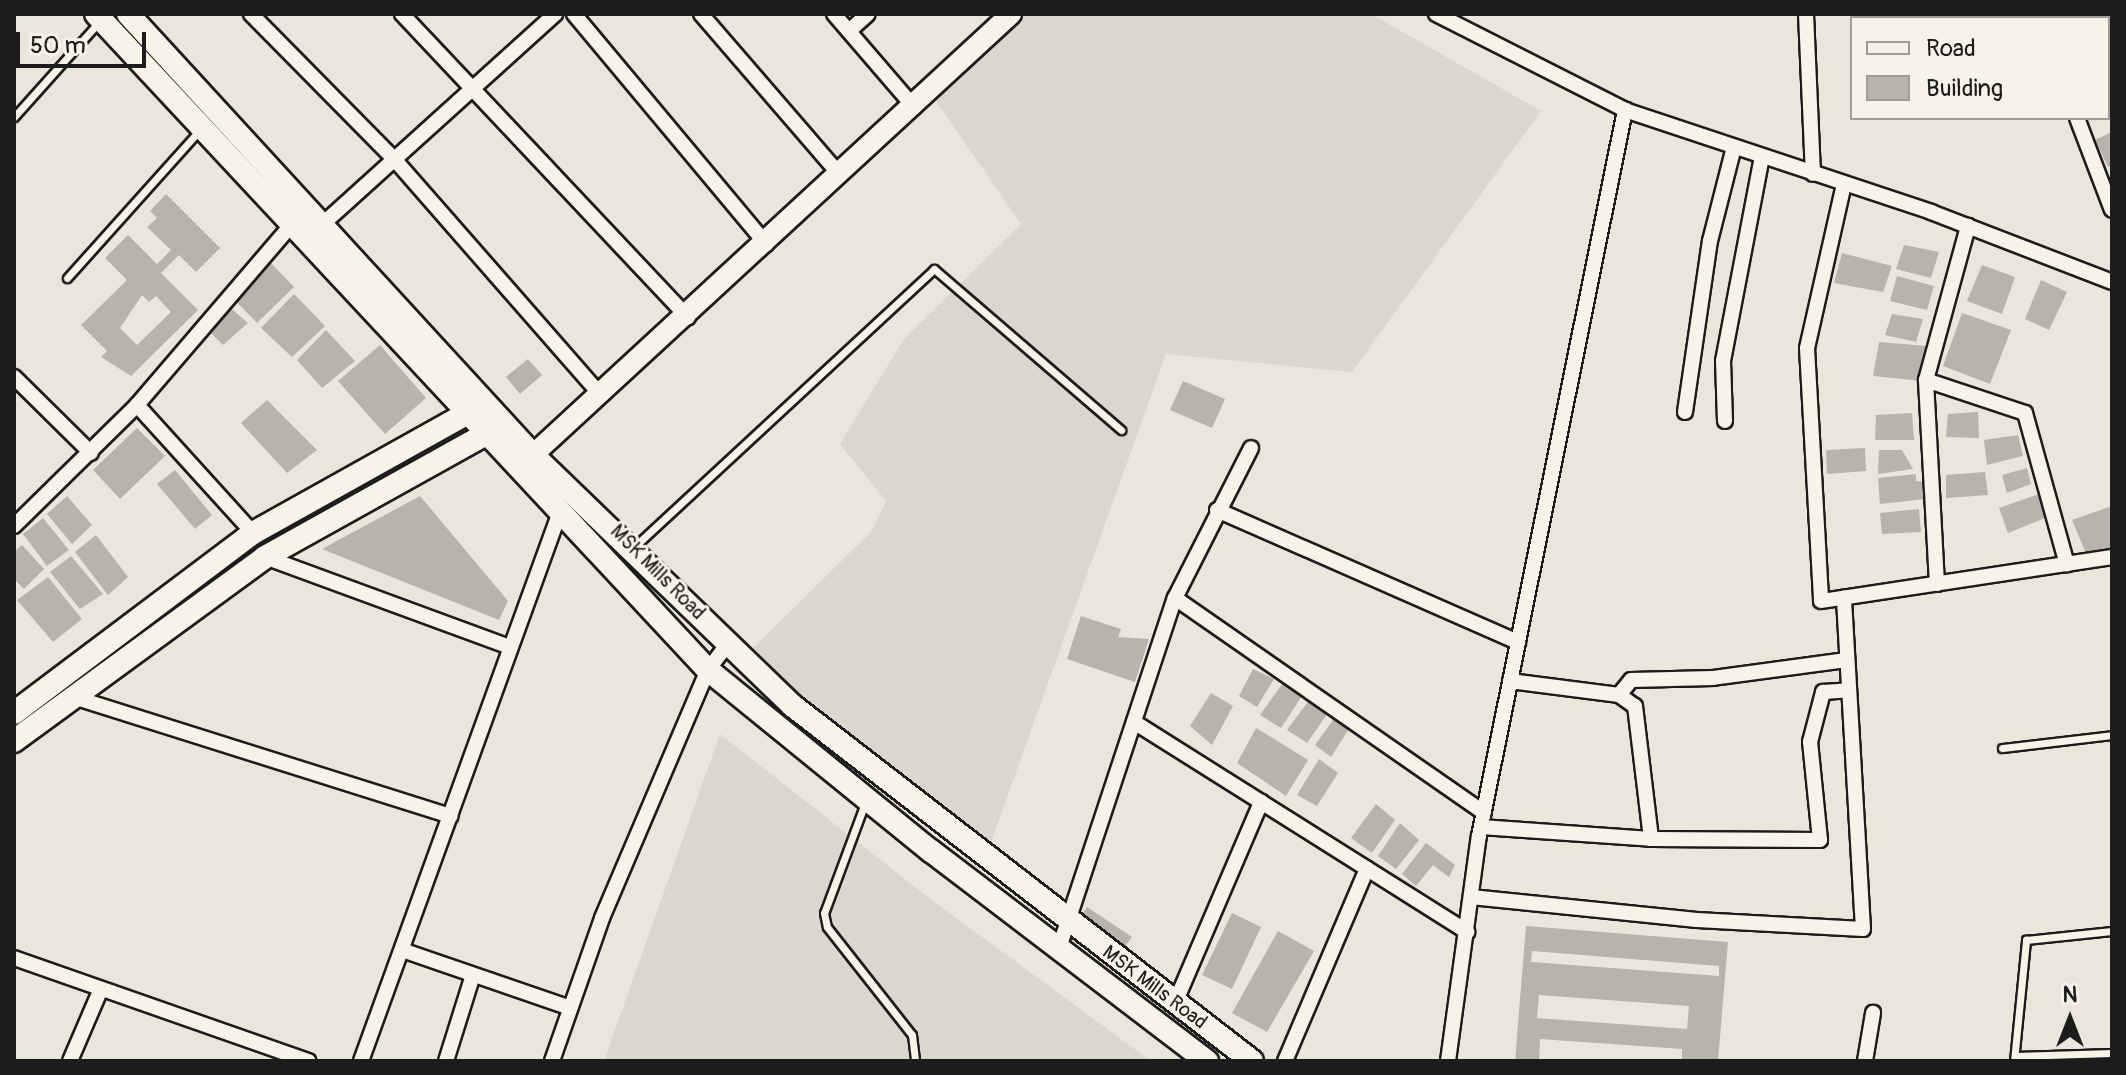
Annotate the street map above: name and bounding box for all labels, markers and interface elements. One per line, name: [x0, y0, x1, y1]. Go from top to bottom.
scale bar: [20, 16, 150, 66]
legend: [1850, 16, 2110, 120]
text: 50 m: [30, 31, 86, 60]
text: Road: [1926, 34, 1976, 63]
text: Building: [1926, 74, 2003, 103]
street label: MSK Mills Road: [605, 519, 711, 625]
street label: MSK Mills Road: [1098, 940, 1212, 1034]
north arrow: [2030, 979, 2110, 1059]
text: N: [2063, 981, 2077, 1009]

